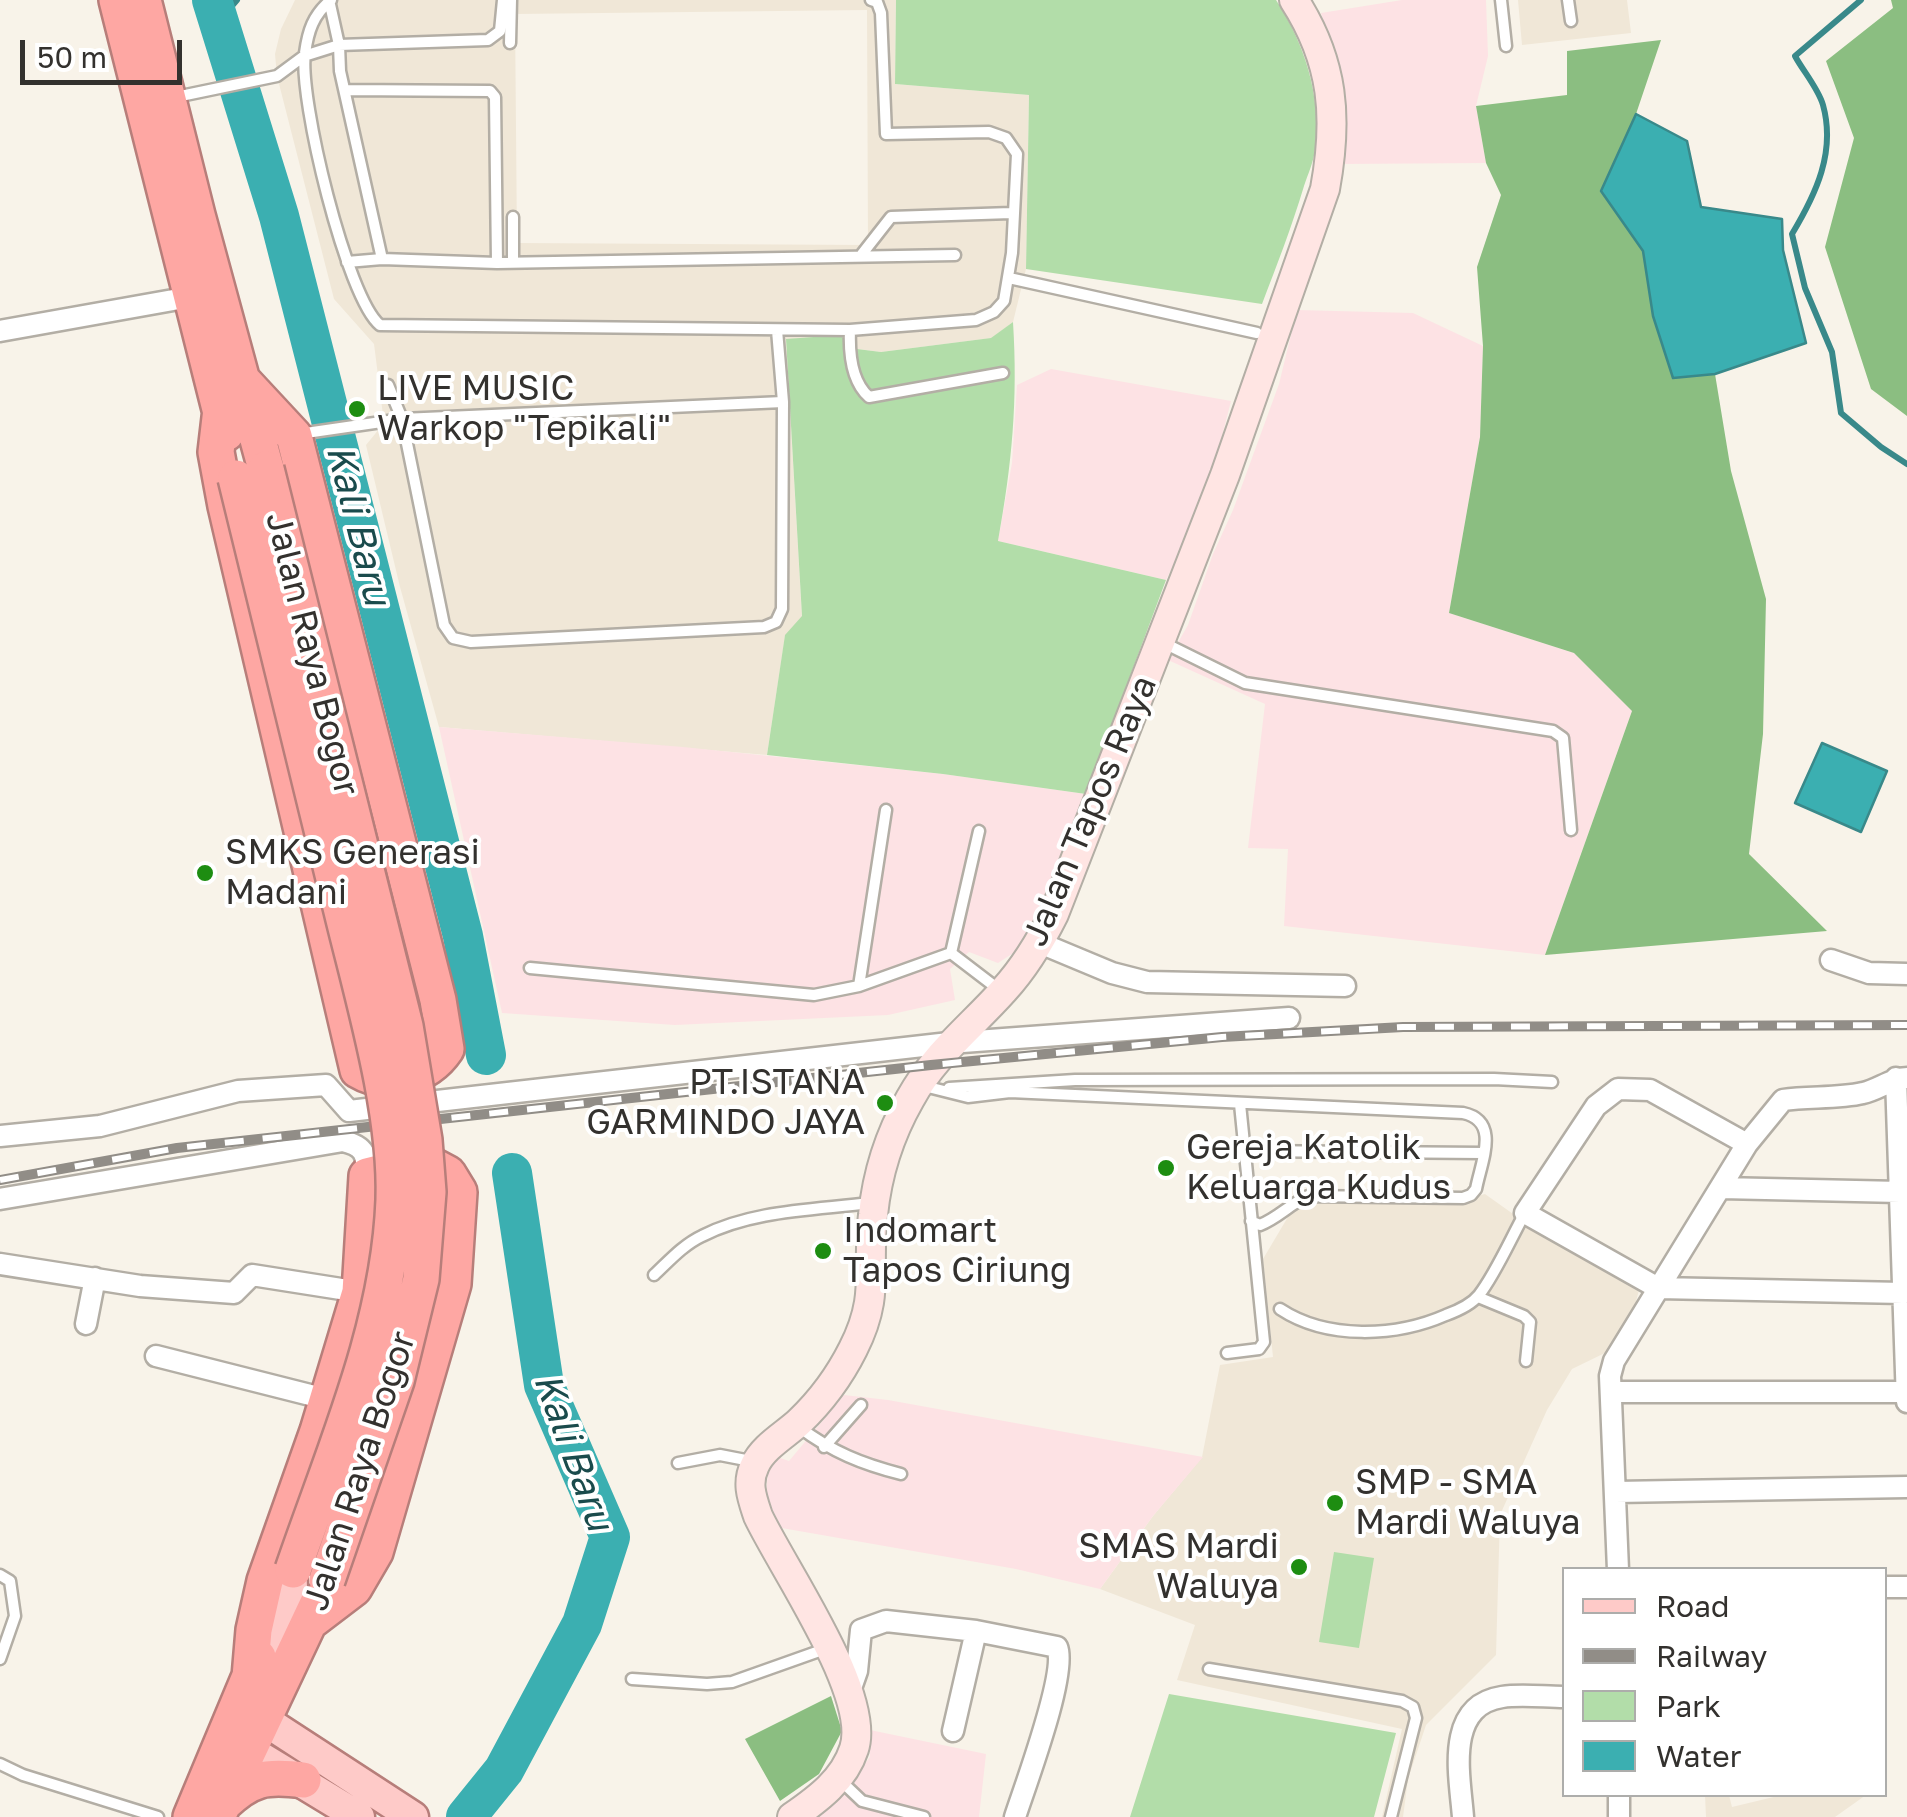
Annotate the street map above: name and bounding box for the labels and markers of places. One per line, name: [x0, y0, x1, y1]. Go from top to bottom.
place label: LIVE MUSIC Warkop "Tepikali": [377, 368, 671, 450]
marker: LIVE MUSIC Warkop "Tepikali": [346, 398, 368, 420]
place label: SMKS Generasi Madani: [225, 832, 480, 914]
marker: SMKS Generasi Madani: [194, 862, 216, 884]
place label: PT.ISTANA GARMINDO JAYA: [586, 1062, 865, 1144]
marker: PT.ISTANA GARMINDO JAYA: [874, 1092, 896, 1114]
place label: Gereja Katolik Keluarga Kudus: [1186, 1127, 1451, 1209]
marker: Gereja Katolik Keluarga Kudus: [1155, 1157, 1177, 1179]
place label: Indomart Tapos Ciriung: [843, 1210, 1072, 1292]
marker: Indomart Tapos Ciriung: [812, 1240, 834, 1262]
place label: SMP - SMA Mardi Waluya: [1355, 1462, 1581, 1544]
marker: SMP - SMA Mardi Waluya: [1324, 1492, 1346, 1514]
place label: SMAS Mardi Waluya: [1078, 1526, 1279, 1608]
marker: SMAS Mardi Waluya: [1288, 1556, 1310, 1578]

